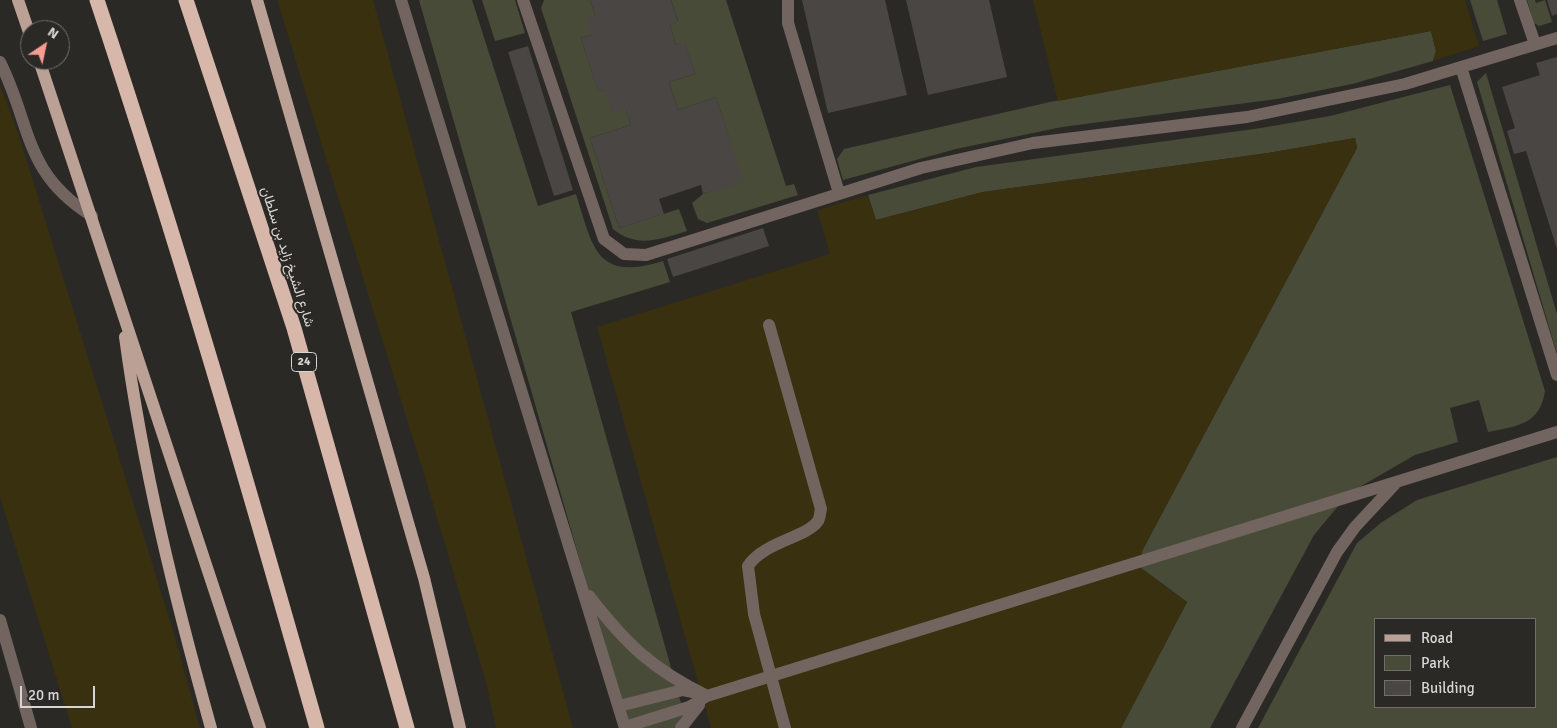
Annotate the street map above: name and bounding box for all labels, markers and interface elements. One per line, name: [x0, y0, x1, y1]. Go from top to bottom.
north arrow: [20, 20, 70, 70]
text: N: [44, 23, 62, 43]
street label: شارع الشيخ زايد بن سلطان: [256, 185, 318, 329]
road number: 24: [292, 352, 316, 372]
legend: [1374, 618, 1537, 708]
text: Road: [1421, 629, 1453, 647]
text: Park: [1421, 654, 1450, 672]
scale bar: [22, 676, 98, 708]
text: Building: [1421, 679, 1475, 697]
text: 20 m: [28, 686, 59, 704]

